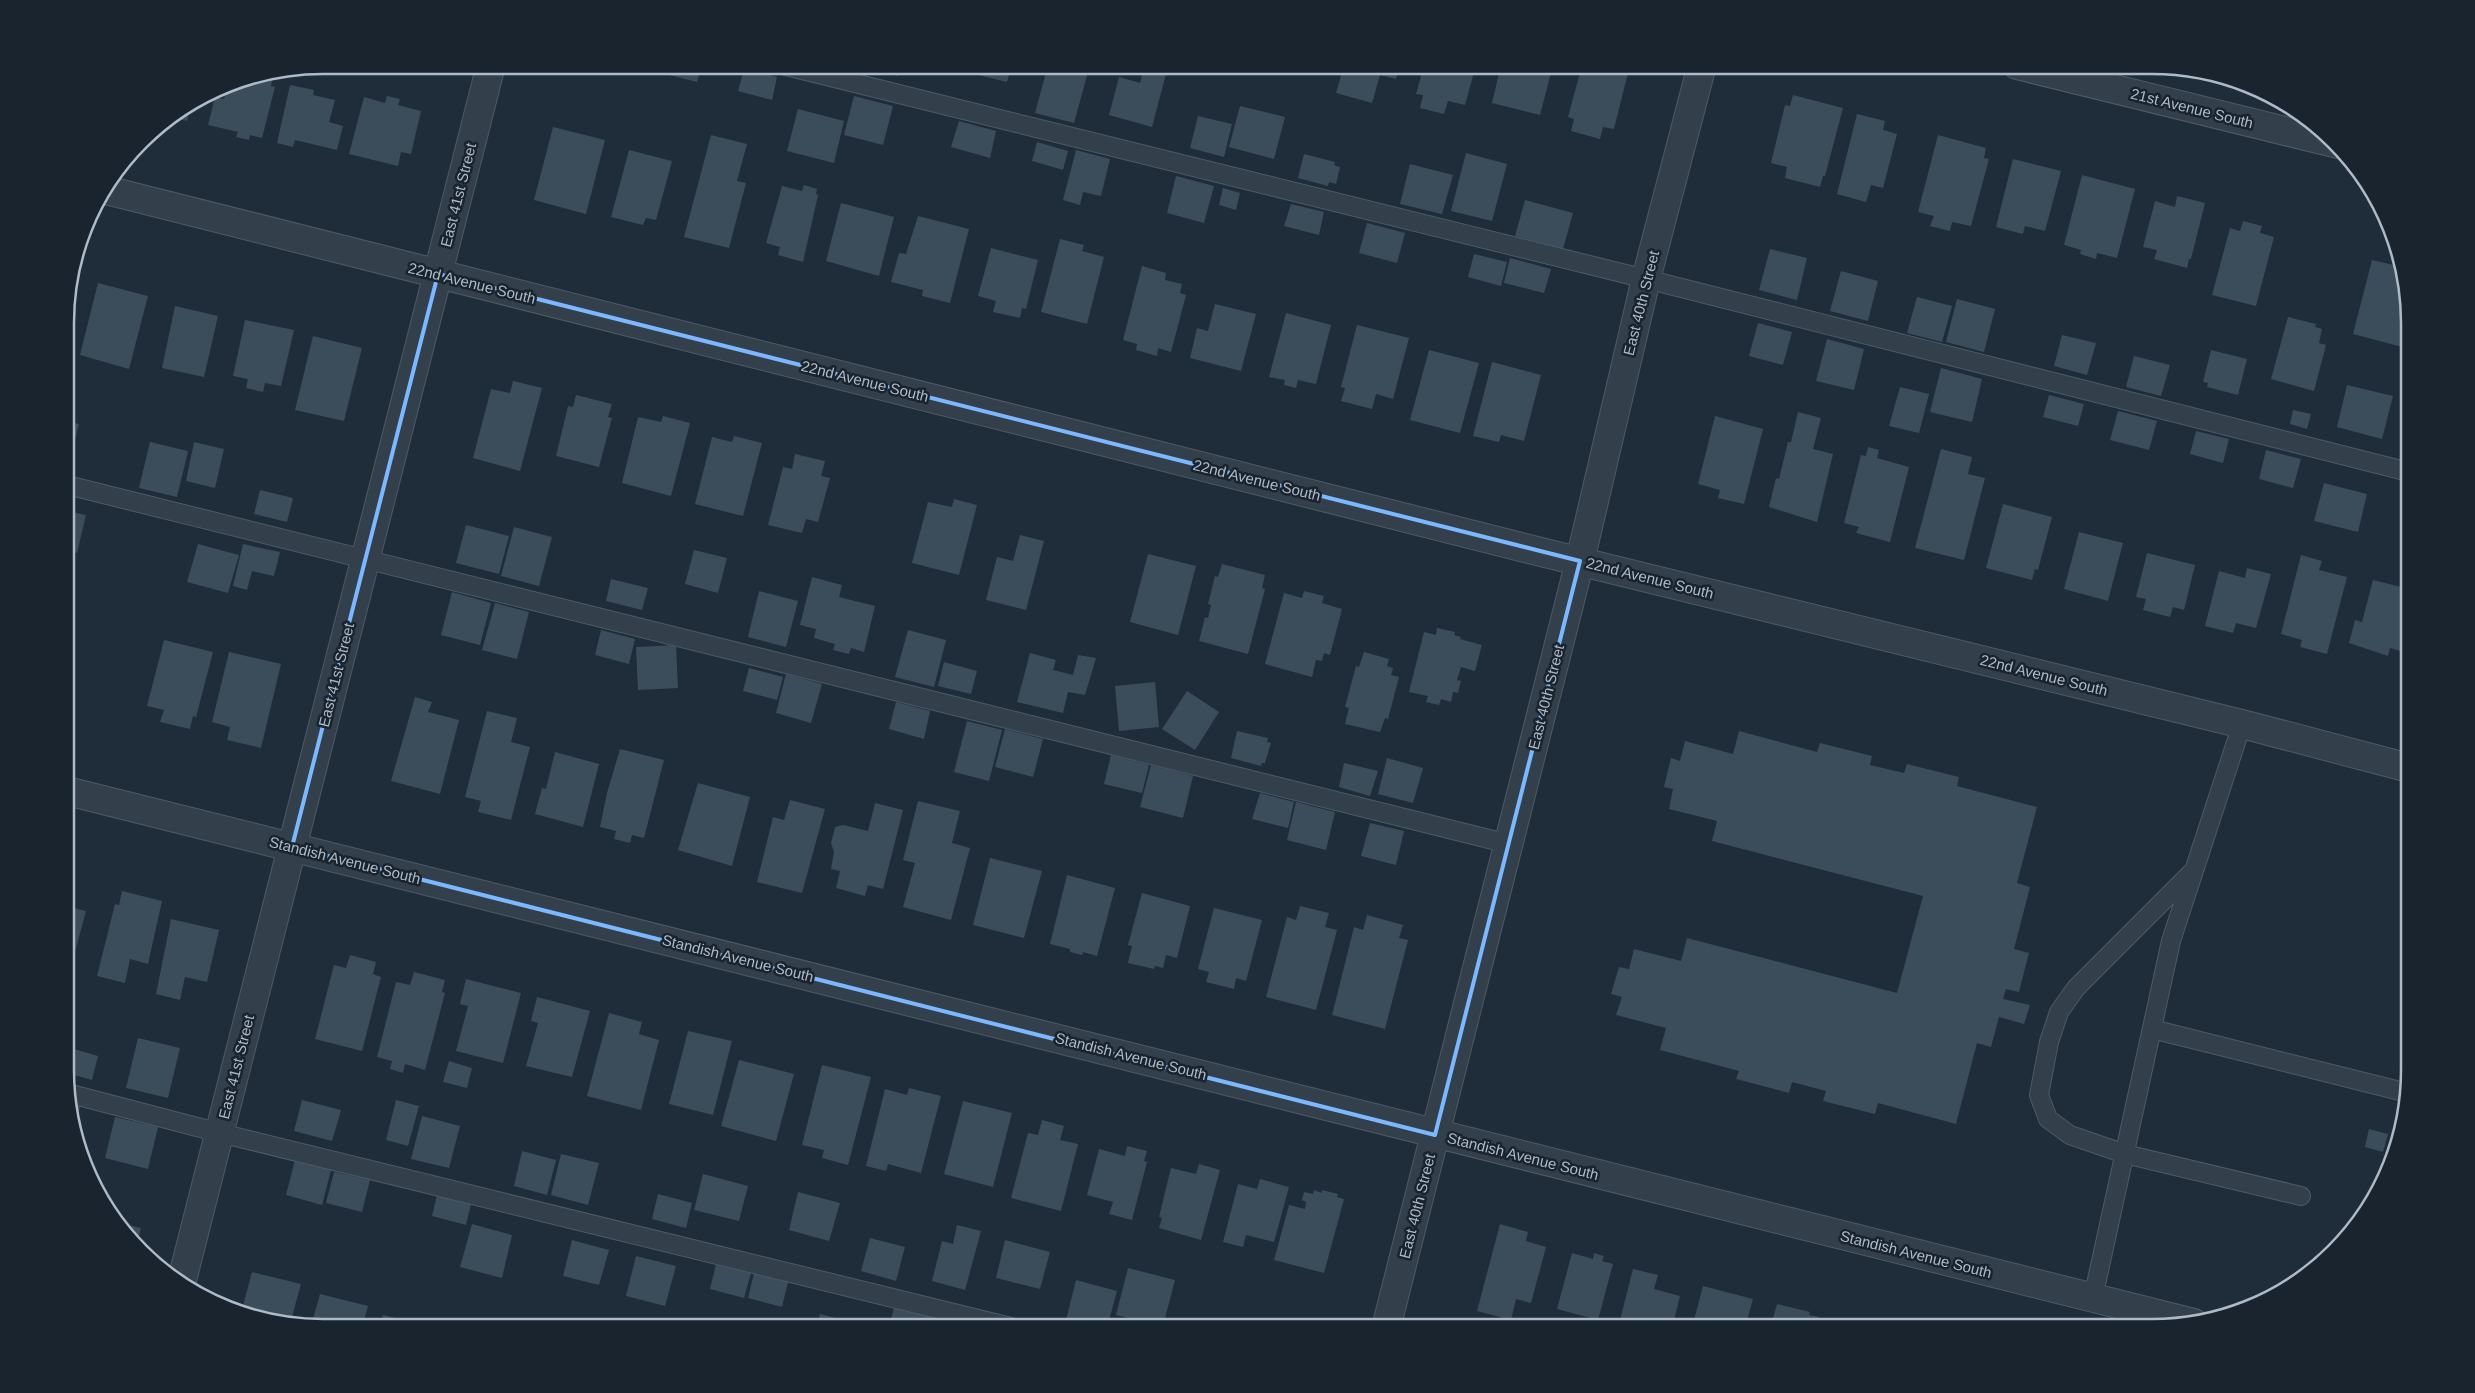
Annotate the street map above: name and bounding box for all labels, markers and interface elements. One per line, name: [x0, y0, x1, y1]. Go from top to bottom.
street label: 21st Avenue South: [2129, 85, 2255, 131]
street label: East 41st Street: [437, 140, 479, 249]
street label: East 40th Street: [1620, 248, 1662, 357]
street label: 22nd Avenue South: [407, 259, 537, 307]
street label: 22nd Avenue South: [800, 357, 930, 405]
street label: 22nd Avenue South: [1192, 456, 1322, 504]
street label: 22nd Avenue South: [1585, 554, 1715, 602]
street label: East 41st Street: [315, 620, 357, 729]
street label: East 40th Street: [1525, 642, 1567, 751]
street label: 22nd Avenue South: [1979, 651, 2109, 699]
street label: Standish Avenue South: [267, 833, 423, 887]
street label: Standish Avenue South: [660, 931, 816, 985]
street label: East 41st Street: [215, 1012, 257, 1121]
street label: Standish Avenue South: [1053, 1029, 1209, 1083]
street label: Standish Avenue South: [1445, 1129, 1601, 1183]
street label: East 40th Street: [1396, 1151, 1438, 1260]
street label: Standish Avenue South: [1838, 1227, 1994, 1281]

